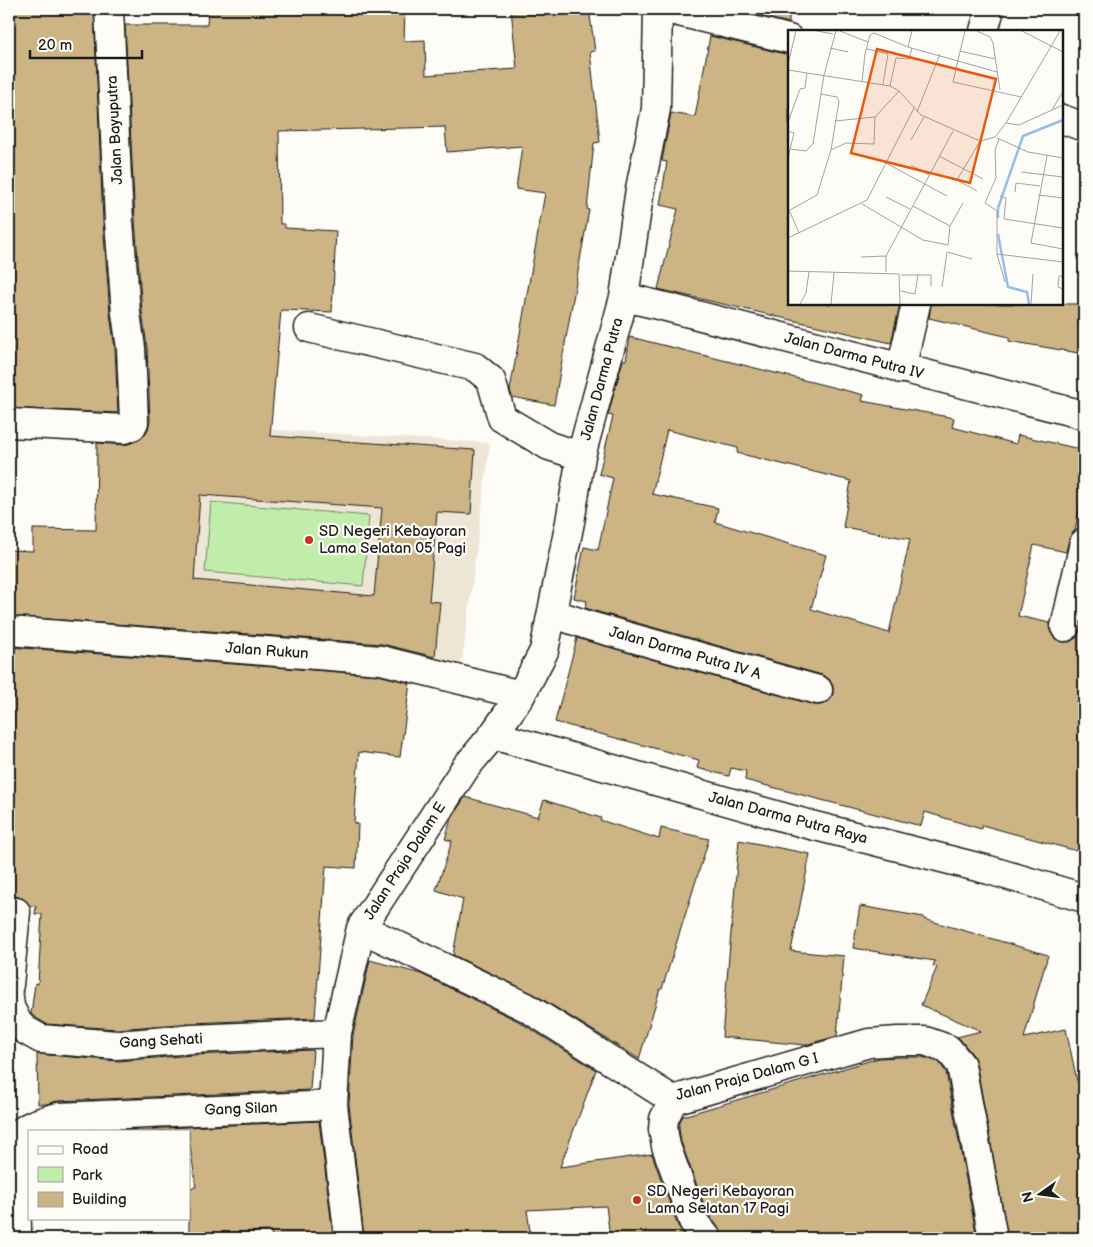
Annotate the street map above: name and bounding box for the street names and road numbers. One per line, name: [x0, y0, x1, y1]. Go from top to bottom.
street label: Jalan Bayuputra: [103, 75, 127, 185]
street label: Jalan Darma Putra: [577, 316, 627, 442]
street label: Jalan Darma Putra IV: [782, 328, 927, 384]
street label: Jalan Darma Putra IV A: [607, 622, 764, 684]
street label: Jalan Rukun: [225, 639, 309, 663]
street label: Jalan Darma Putra Raya: [706, 788, 870, 848]
street label: Jalan Praja Dalam E: [360, 798, 450, 923]
street label: Gang Sehati: [119, 1029, 203, 1053]
street label: Jalan Praja Dalam G I: [674, 1049, 821, 1105]
street label: Gang Silan: [204, 1098, 278, 1120]

